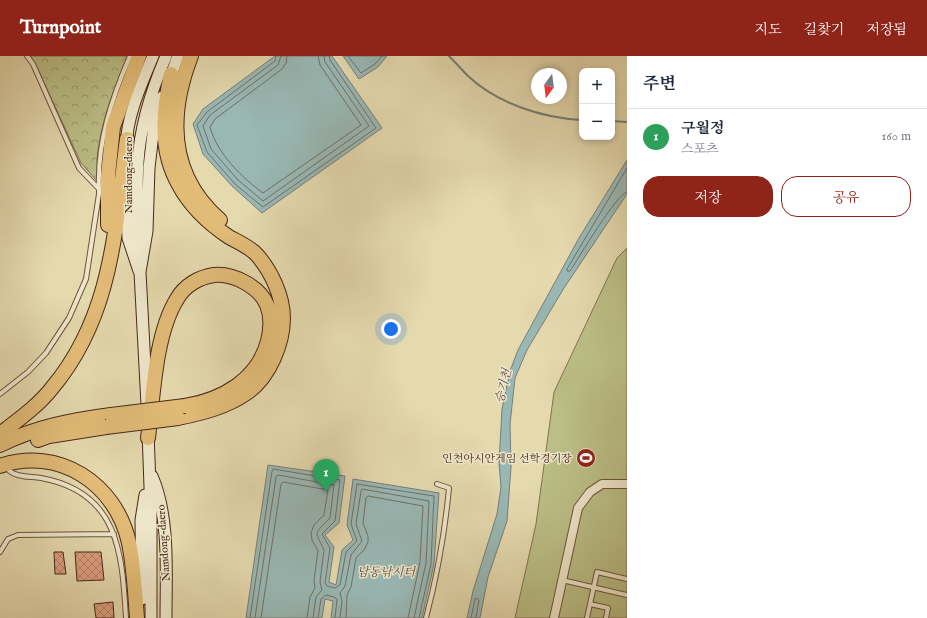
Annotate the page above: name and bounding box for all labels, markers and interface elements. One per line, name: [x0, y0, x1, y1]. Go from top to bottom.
text: Turnpoint: [20, 16, 101, 40]
text: 지도: [755, 21, 782, 39]
text: 길찾기: [804, 21, 844, 39]
text: 저장됨: [866, 21, 907, 39]
north arrow: [531, 68, 567, 104]
map controls: [579, 68, 615, 140]
button: +: [579, 68, 615, 104]
text: 주변: [643, 74, 676, 95]
button: −: [579, 104, 615, 140]
text: 구월정: [681, 119, 724, 138]
text: 1: [654, 128, 658, 145]
text: 160 m: [881, 128, 911, 145]
street label: Namdong-daero: [122, 137, 136, 213]
text: 스포츠: [681, 141, 719, 158]
button: 저장: [643, 176, 773, 217]
button: 공유: [781, 176, 911, 217]
your location: [381, 319, 401, 339]
water label: 승기천: [492, 366, 515, 405]
sports icon: 인천아시안게임 선학경기장: [575, 447, 597, 469]
place label: 인천아시안게임 선학경기장: [442, 452, 572, 466]
pin: 1: [313, 459, 339, 492]
street label: Namdong-daero: [154, 504, 174, 582]
water label: 남동낚시터: [357, 565, 416, 580]

